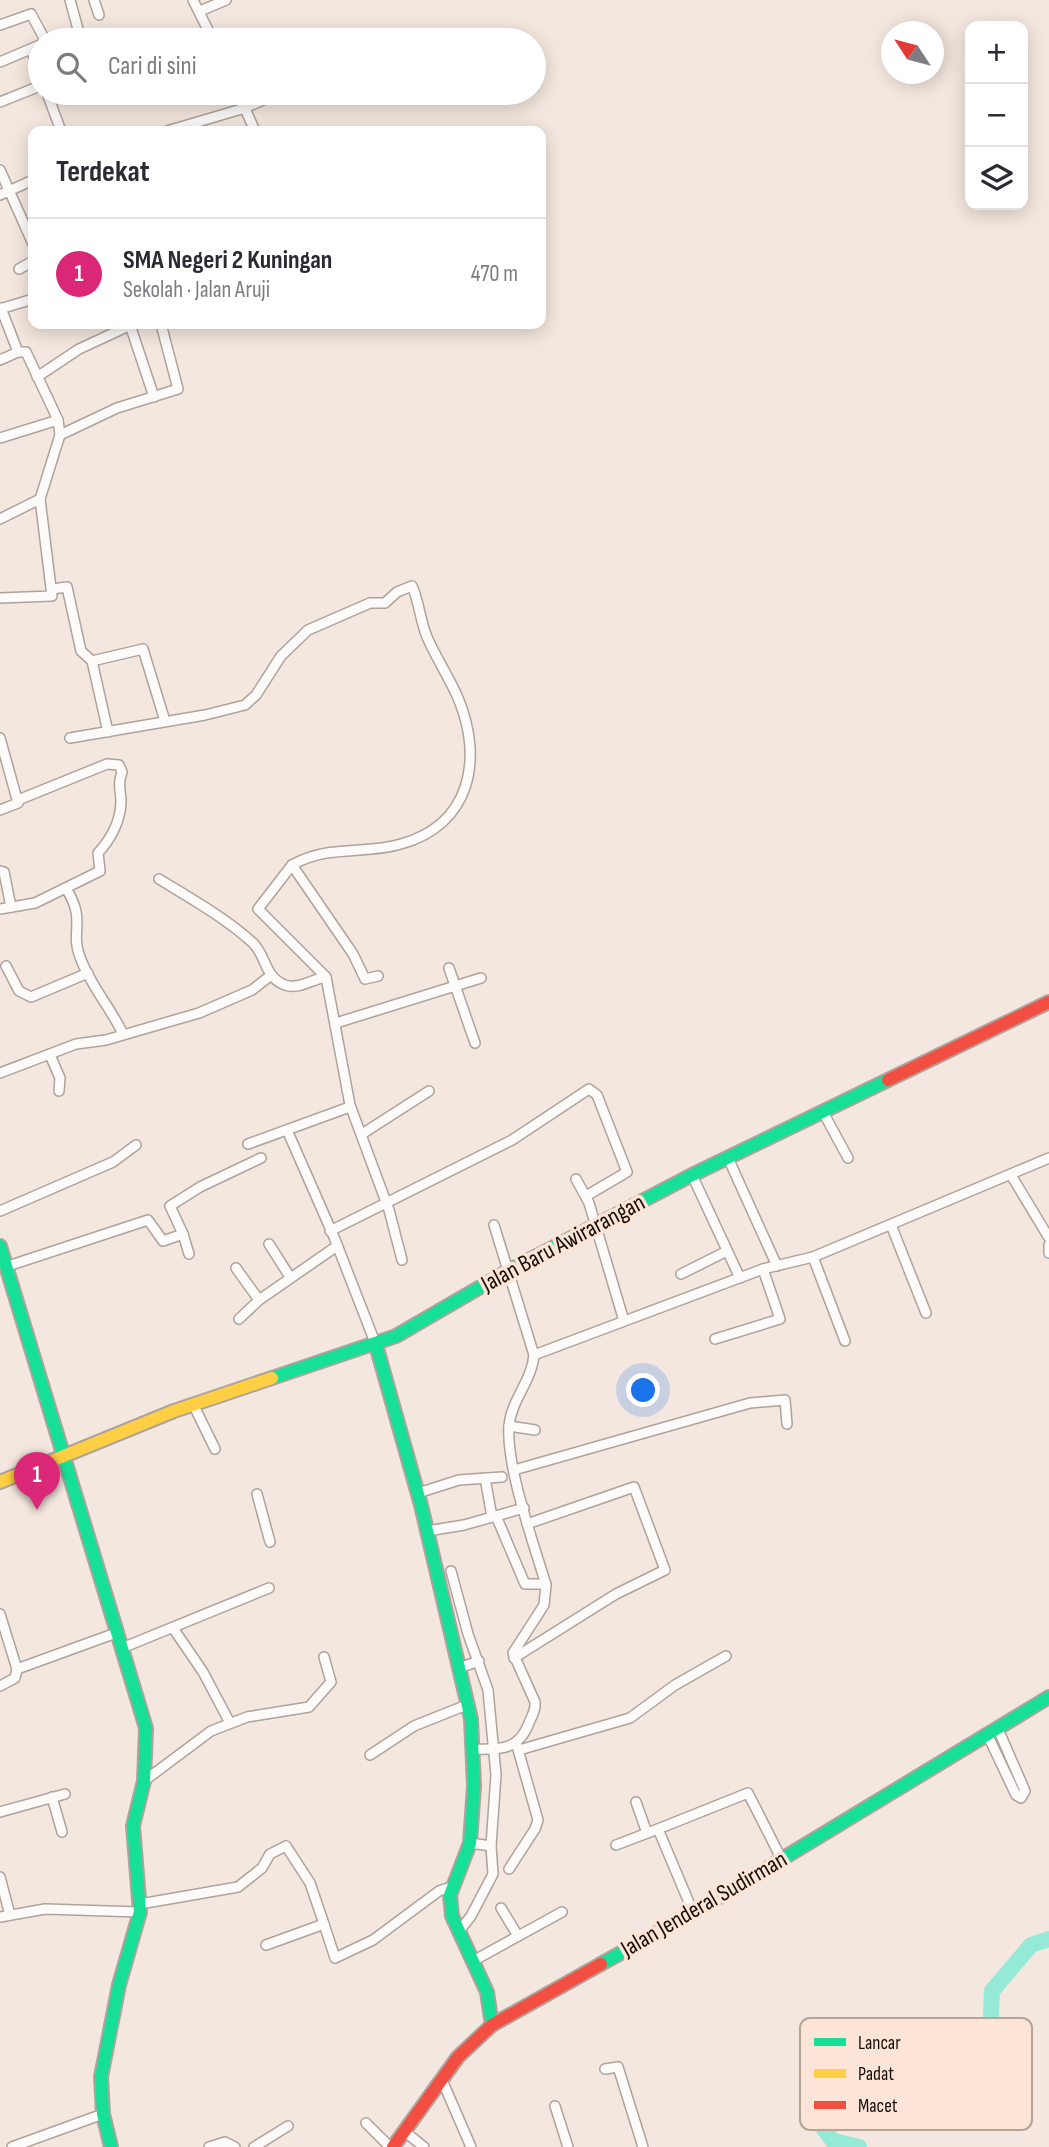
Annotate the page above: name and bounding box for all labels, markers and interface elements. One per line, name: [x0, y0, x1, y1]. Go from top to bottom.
north arrow: [881, 21, 944, 84]
map controls: [965, 21, 1028, 210]
button: +: [965, 21, 1028, 84]
search box: [28, 28, 546, 105]
icon: search: [52, 48, 90, 86]
text: Cari di sini: [108, 51, 197, 82]
button: −: [965, 84, 1028, 147]
button: layers: [965, 147, 1028, 210]
text: Terdekat: [56, 154, 150, 190]
text: SMA Negeri 2 Kuningan: [123, 245, 332, 276]
text: 1: [74, 260, 84, 288]
text: 470 m: [471, 260, 518, 288]
text: Sekolah · Jalan Aruji: [123, 276, 270, 304]
street label: Jalan Baru Awirarangan: [475, 1188, 650, 1299]
your location: [626, 1373, 660, 1407]
pin: 1: [14, 1452, 60, 1510]
street label: Jalan Jenderal Sudirman: [615, 1845, 792, 1964]
legend: [800, 2018, 1032, 2130]
text: Lancar: [858, 2032, 901, 2055]
text: Padat: [858, 2063, 894, 2086]
text: Macet: [858, 2095, 898, 2118]

